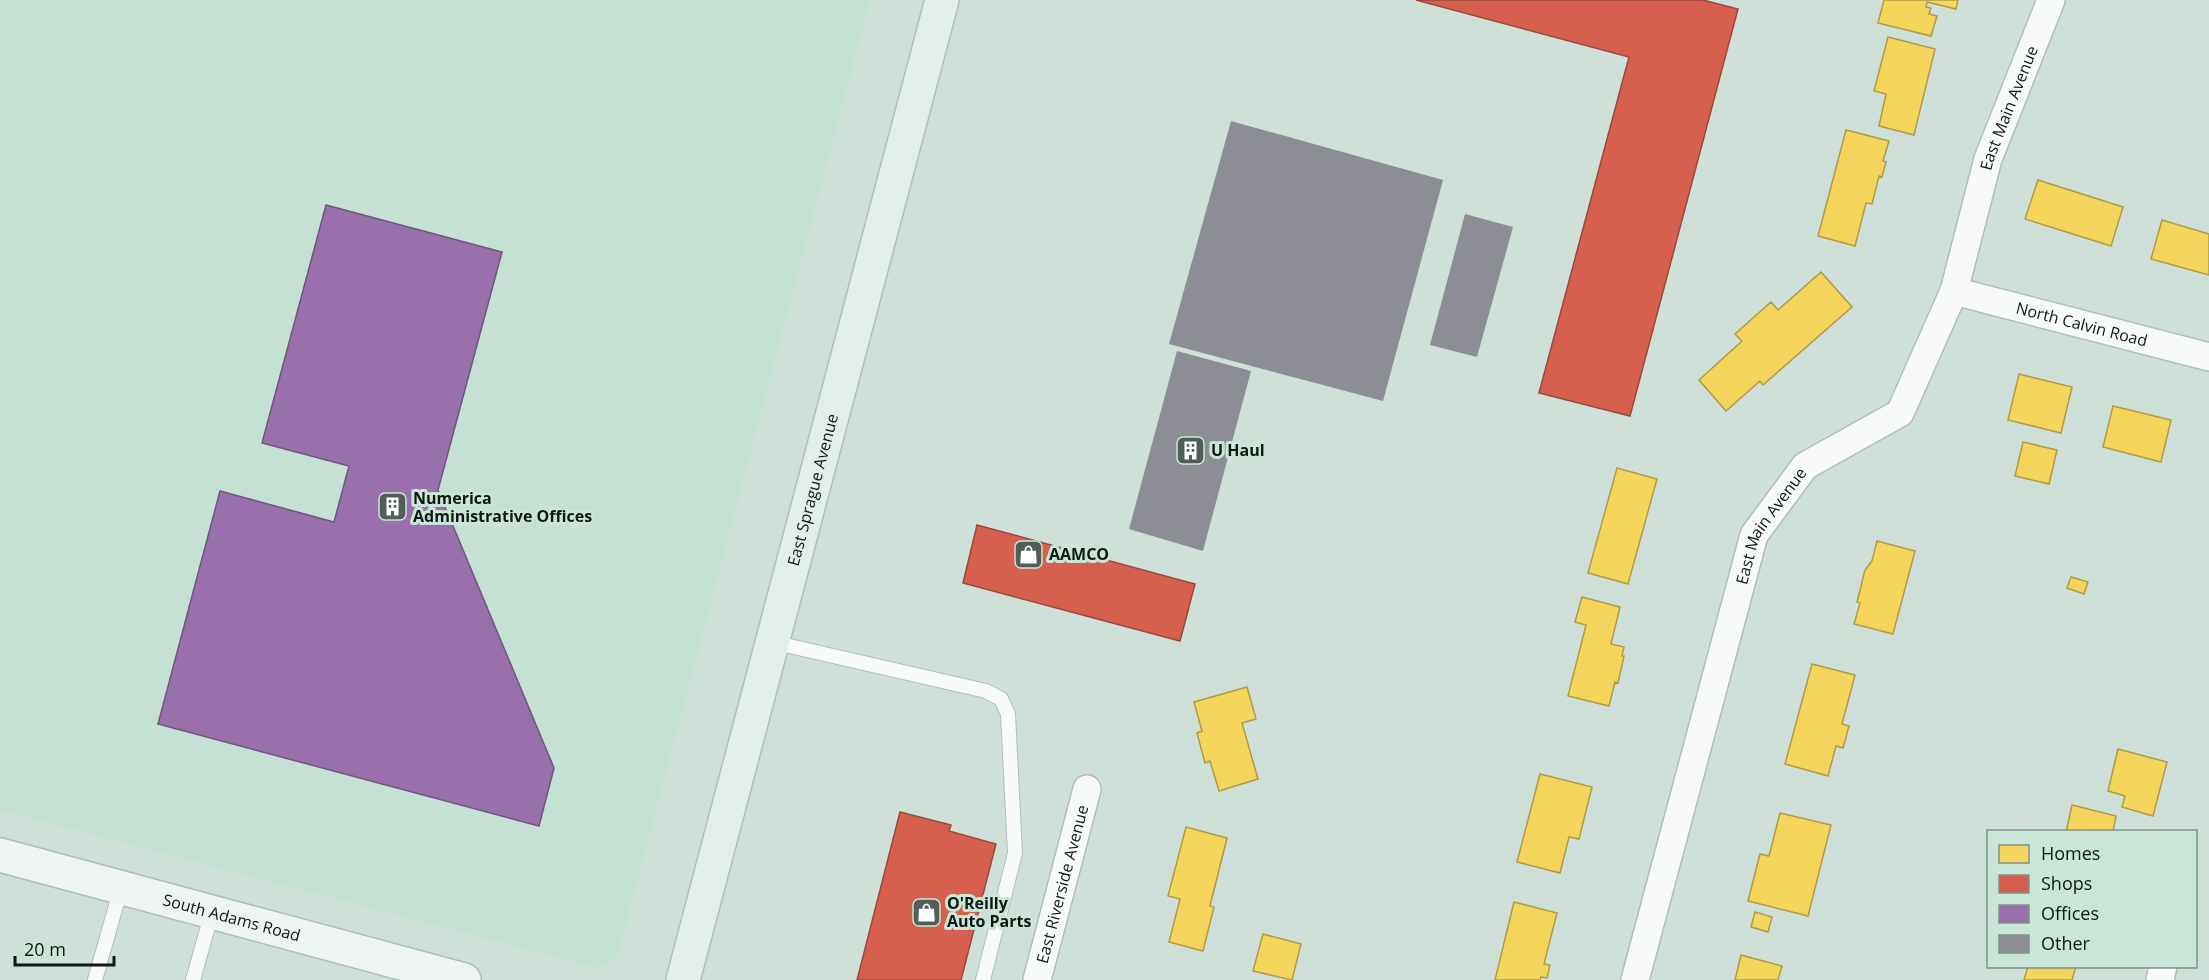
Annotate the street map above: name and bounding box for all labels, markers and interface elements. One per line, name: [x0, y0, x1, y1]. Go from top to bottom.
street label: East Main Avenue: [1975, 42, 2043, 172]
street label: North Calvin Road: [2014, 296, 2150, 352]
street label: East Sprague Avenue: [782, 411, 843, 568]
building icon: U Haul: [1174, 434, 1206, 466]
place label: U Haul: [1211, 439, 1265, 461]
street label: East Main Avenue: [1730, 463, 1811, 587]
place label: Numerica Administrative Offices: [413, 487, 592, 527]
building icon: Numerica Administrative Offices: [376, 491, 408, 523]
shop icon: AAMCO: [1012, 538, 1044, 570]
place label: AAMCO: [1049, 543, 1109, 565]
street label: East Riverside Avenue: [1031, 803, 1093, 966]
legend: [1987, 830, 2197, 968]
text: Homes: [2041, 841, 2100, 865]
text: Shops: [2041, 871, 2092, 895]
street label: South Adams Road: [161, 888, 303, 946]
place label: O'Reilly Auto Parts: [947, 892, 1031, 932]
shop icon: O'Reilly Auto Parts: [910, 896, 942, 928]
text: Offices: [2041, 901, 2099, 925]
scale bar: [15, 929, 114, 967]
text: Other: [2041, 931, 2091, 955]
text: 20 m: [24, 937, 66, 961]

